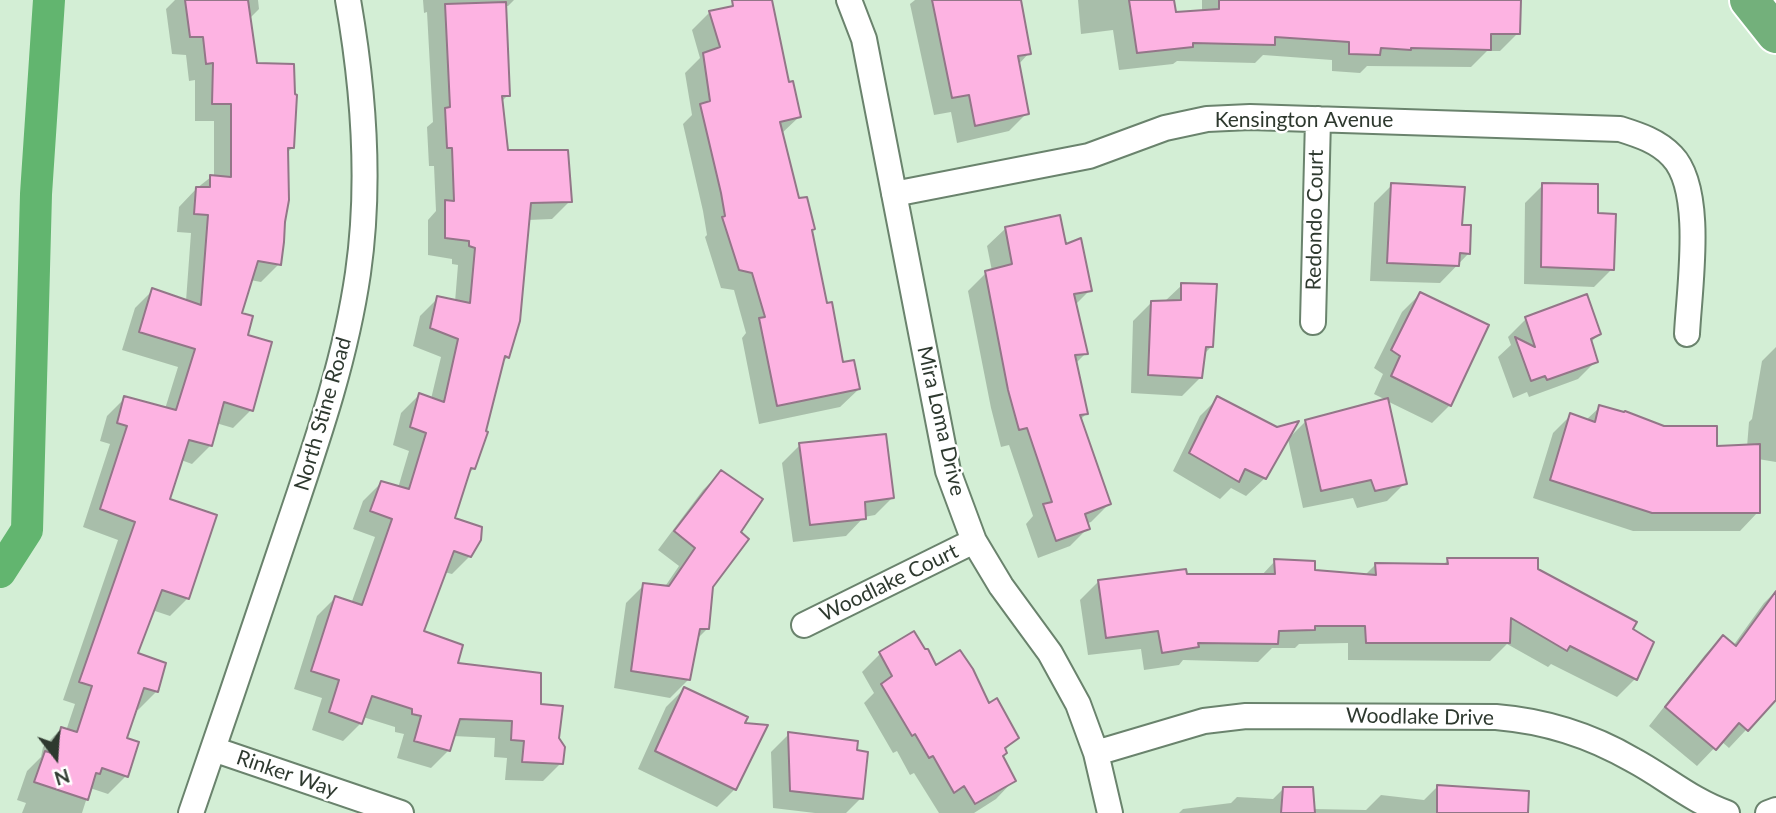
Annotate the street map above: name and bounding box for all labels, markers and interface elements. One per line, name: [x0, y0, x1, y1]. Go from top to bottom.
street label: Kensington Avenue: [1215, 107, 1393, 133]
street label: Redondo Court: [1301, 149, 1329, 291]
street label: North Stine Road: [289, 334, 357, 494]
street label: Mira Loma Drive: [912, 344, 970, 498]
street label: Woodlake Court: [816, 539, 962, 627]
street label: Woodlake Drive: [1346, 703, 1494, 731]
north arrow: [21, 722, 91, 792]
street label: Rinker Way: [233, 745, 341, 803]
text: N: [52, 764, 73, 791]

